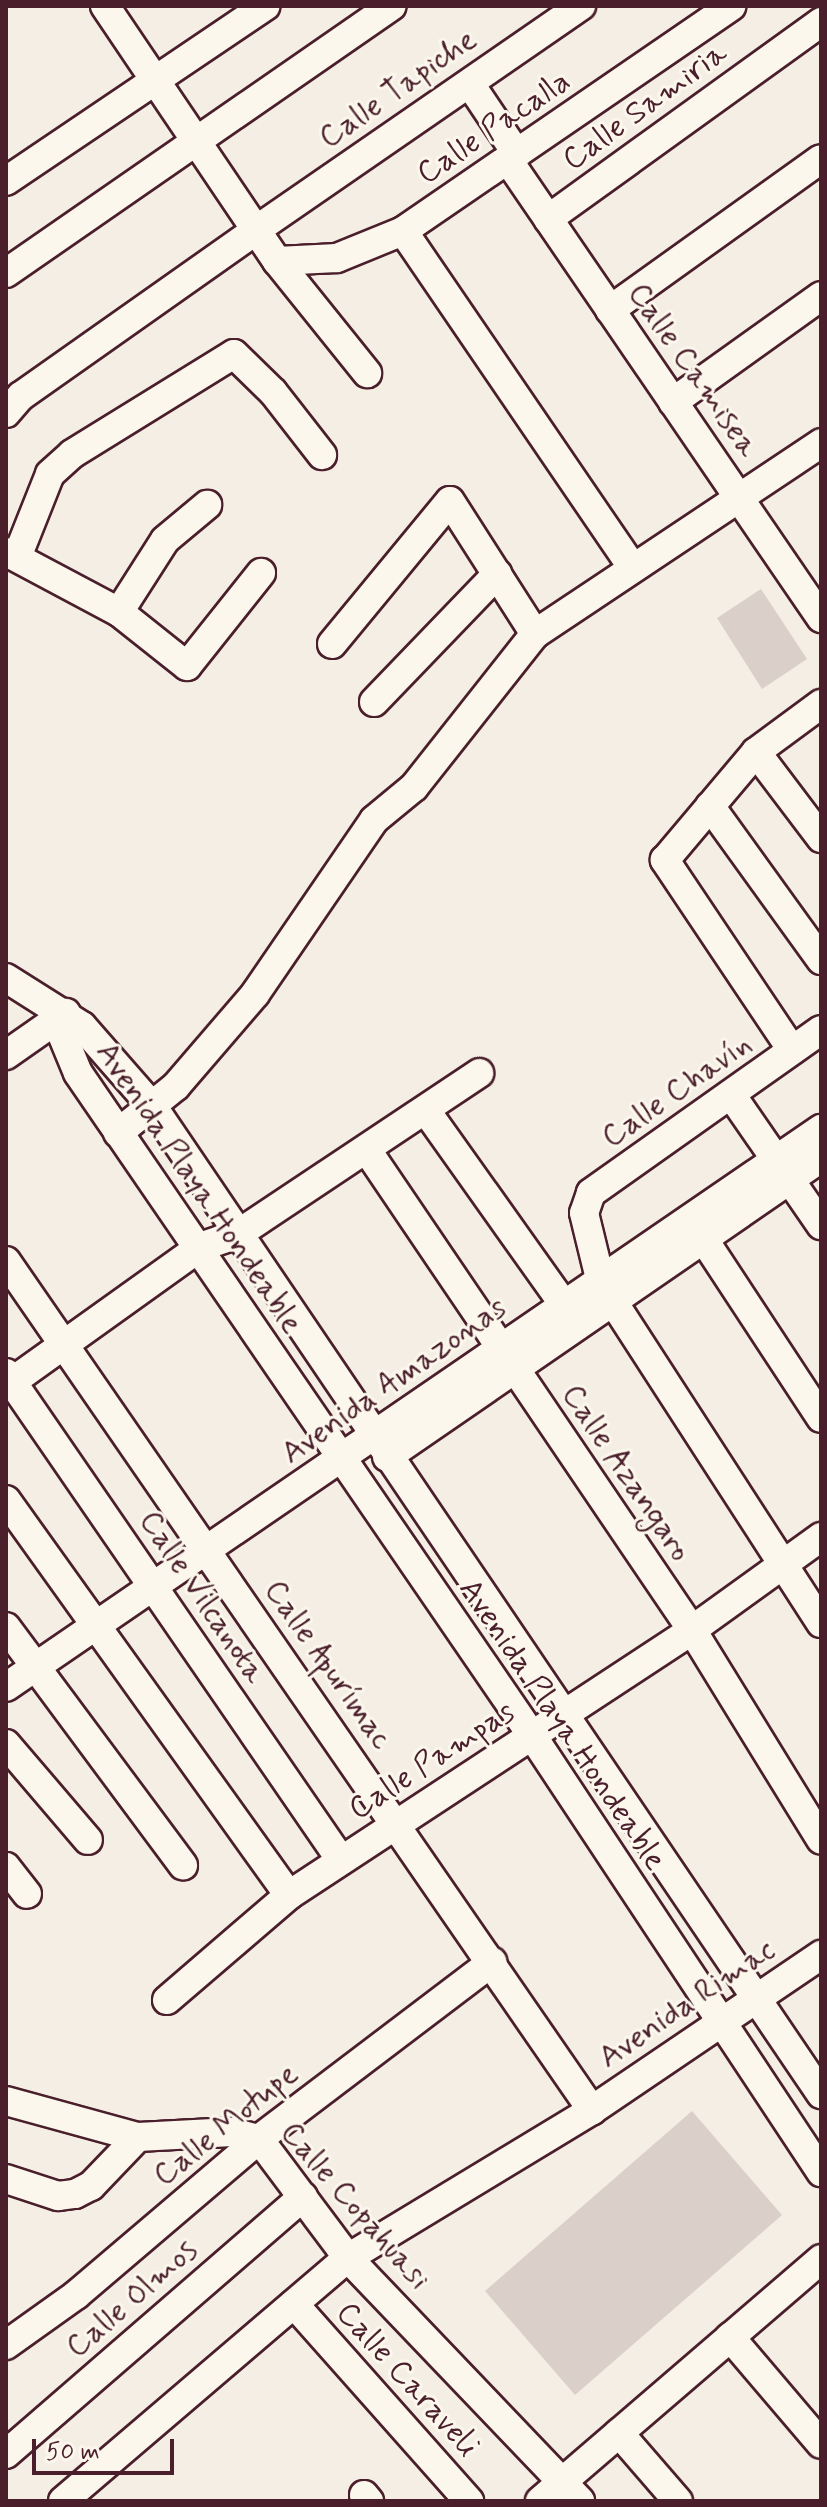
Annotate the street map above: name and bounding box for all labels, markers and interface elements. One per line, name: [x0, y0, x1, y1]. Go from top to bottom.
street label: Calle Tapiche: [315, 23, 481, 155]
street label: Calle Samiria: [557, 36, 733, 178]
street label: Calle Pacalla: [410, 63, 578, 193]
street label: Calle Camisea: [620, 278, 766, 462]
street label: Calle Chavín: [596, 1026, 758, 1156]
street label: Avenida Playa Hondeable: [88, 1036, 310, 1340]
street label: Avenida Amazonas: [275, 1290, 513, 1472]
street label: Calle Azangaro: [552, 1376, 700, 1570]
street label: Calle Vilcanota: [131, 1505, 273, 1689]
street label: Calle Apurímac: [255, 1573, 401, 1757]
street label: Avenida Playa Hondeable: [451, 1573, 673, 1877]
street label: Calle Pampas: [345, 1695, 519, 1827]
street label: Avenida Rimac: [593, 1932, 781, 2076]
street label: Calle Motupe: [145, 2055, 307, 2195]
street label: Calle Copahuasi: [270, 2113, 440, 2299]
street label: Calle Olmos: [58, 2231, 206, 2367]
street label: Calle Caraveli: [329, 2296, 485, 2464]
scale bar: [36, 2423, 178, 2473]
text: 50 m: [46, 2437, 100, 2468]

